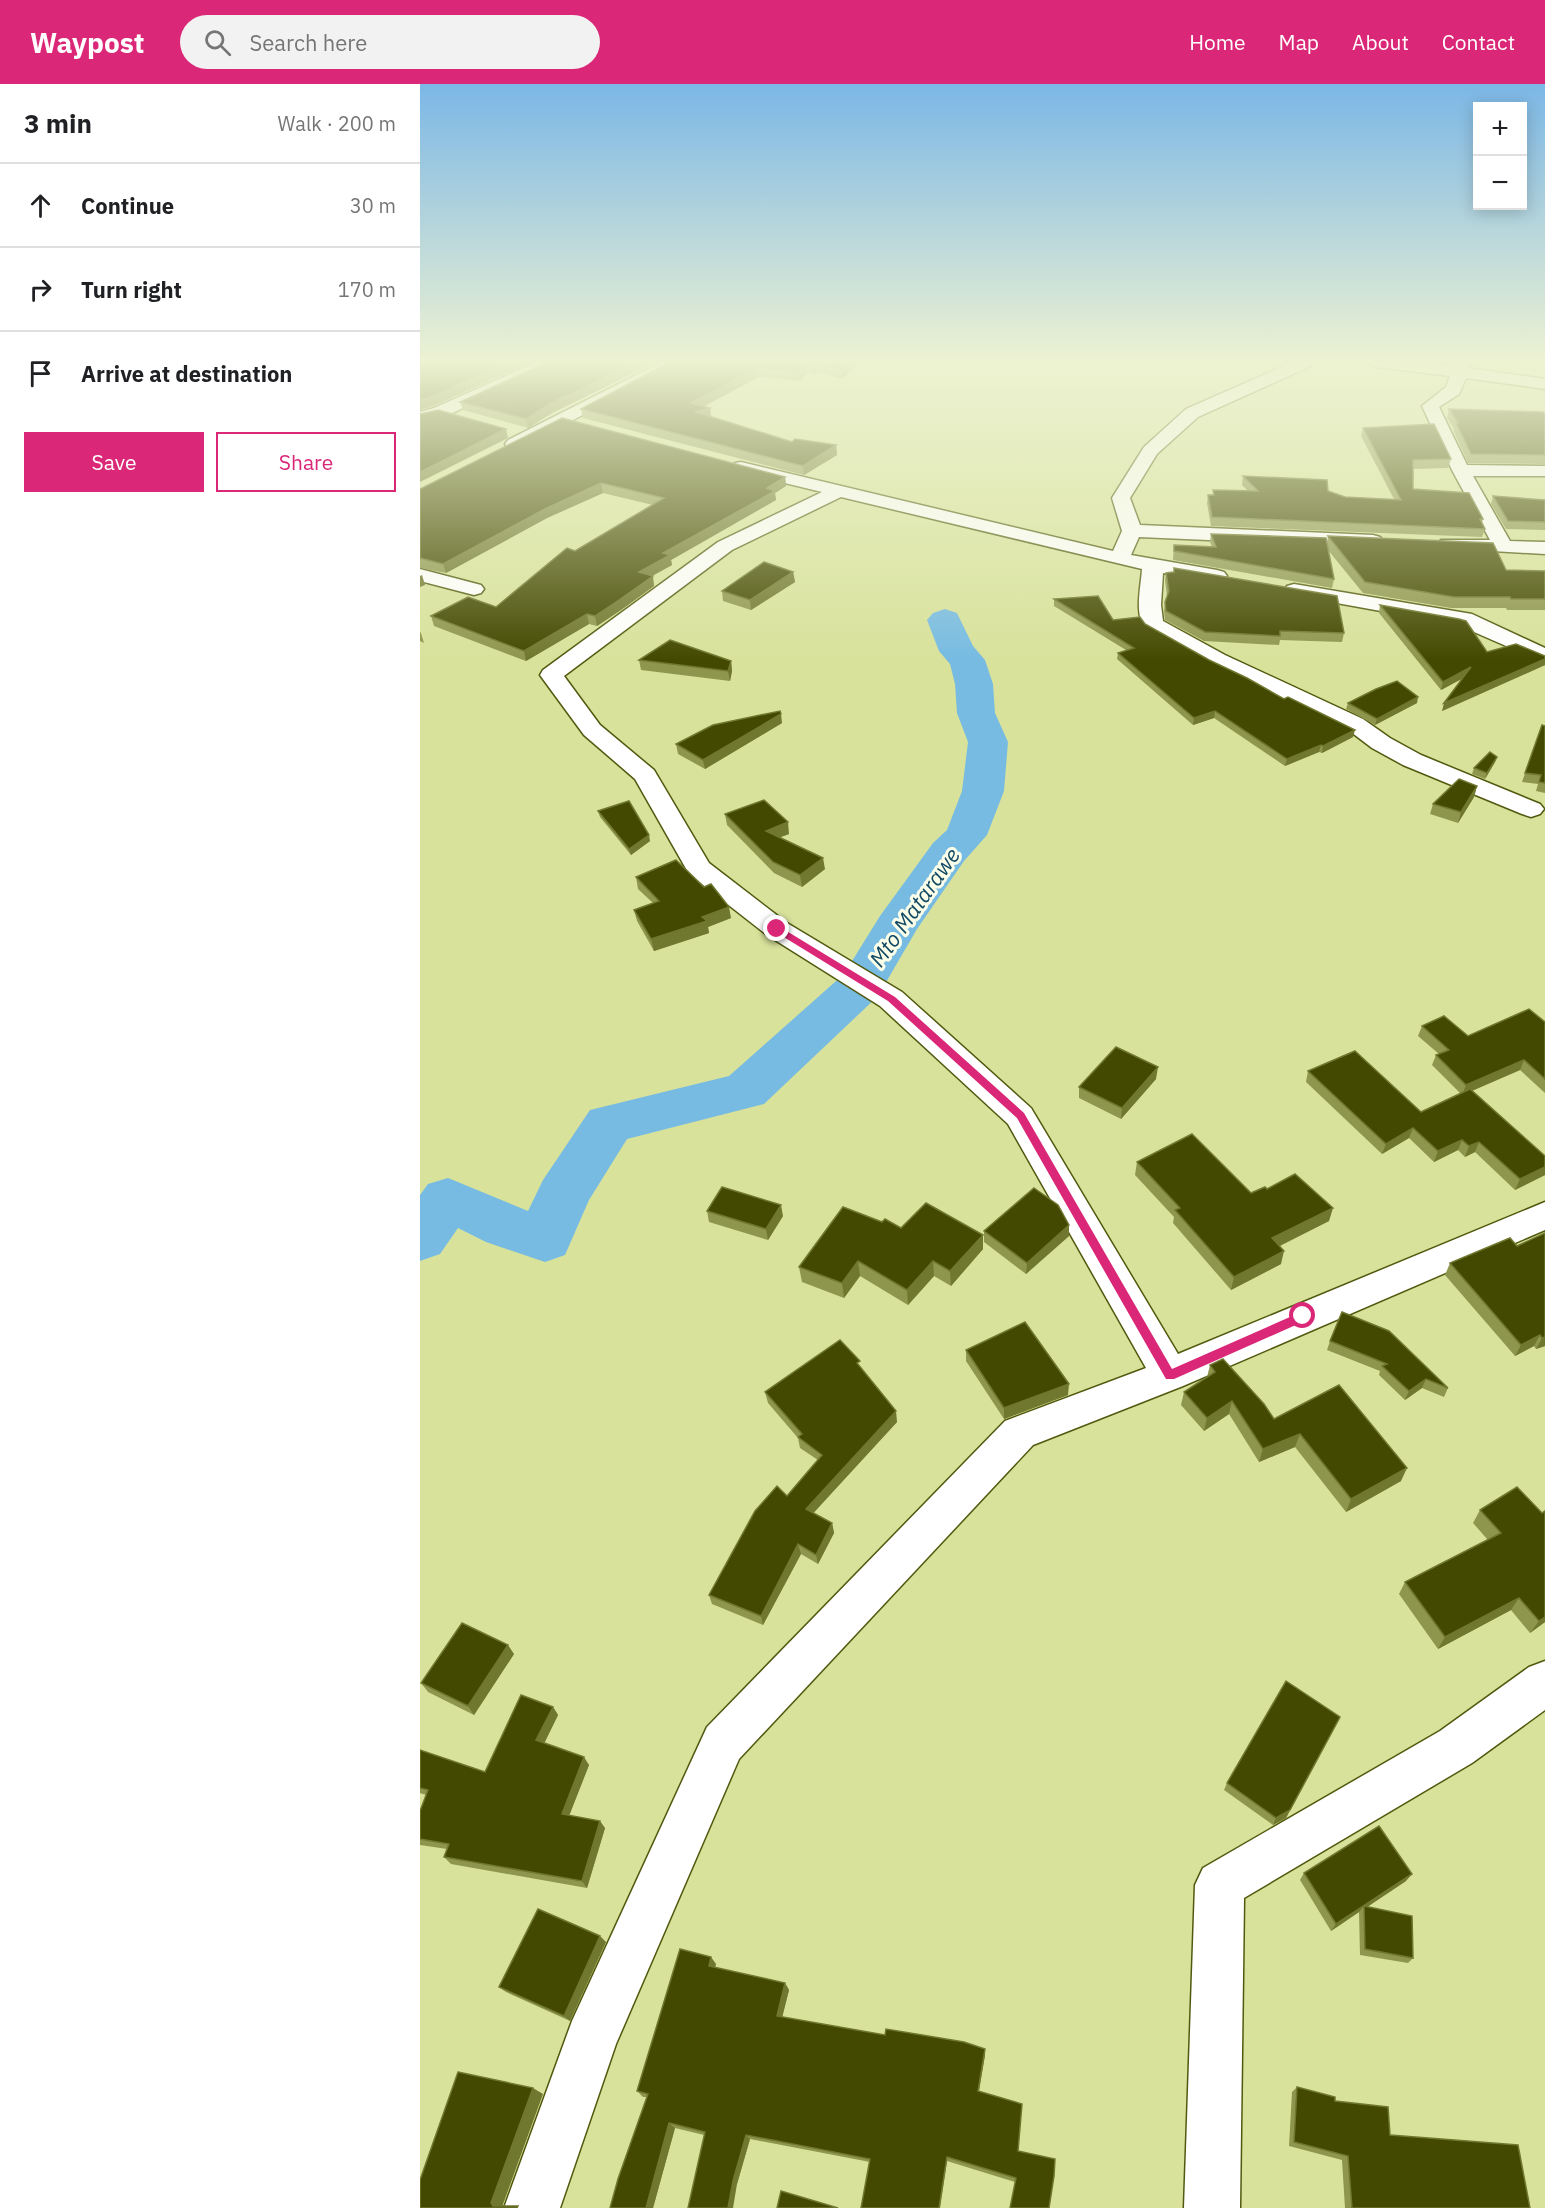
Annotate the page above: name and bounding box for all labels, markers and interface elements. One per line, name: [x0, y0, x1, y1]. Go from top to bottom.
search box: [180, 15, 600, 69]
text: Waypost: [30, 24, 144, 61]
icon: search: [201, 26, 234, 59]
text: Search here: [249, 28, 367, 57]
text: Home: [1189, 28, 1246, 56]
text: Map: [1279, 28, 1319, 56]
text: About: [1352, 28, 1409, 56]
text: Contact: [1442, 28, 1515, 56]
map controls: [1473, 102, 1527, 210]
button: +: [1473, 102, 1527, 156]
text: 3 min: [24, 106, 92, 140]
text: Walk · 200 m: [278, 110, 396, 137]
button: −: [1473, 156, 1527, 210]
icon: ahead: [24, 189, 57, 222]
text: Continue: [81, 191, 174, 220]
text: 30 m: [350, 192, 396, 219]
icon: right: [24, 273, 57, 306]
text: Turn right: [81, 275, 182, 304]
text: 170 m: [338, 276, 396, 303]
icon: arrive: [24, 357, 57, 390]
text: Arrive at destination: [81, 359, 292, 388]
button: Save: [24, 432, 204, 492]
button: Share: [216, 432, 396, 492]
water label: Mto Matarawe: [862, 842, 966, 972]
route end: [763, 915, 789, 941]
route start: [1289, 1302, 1315, 1328]

